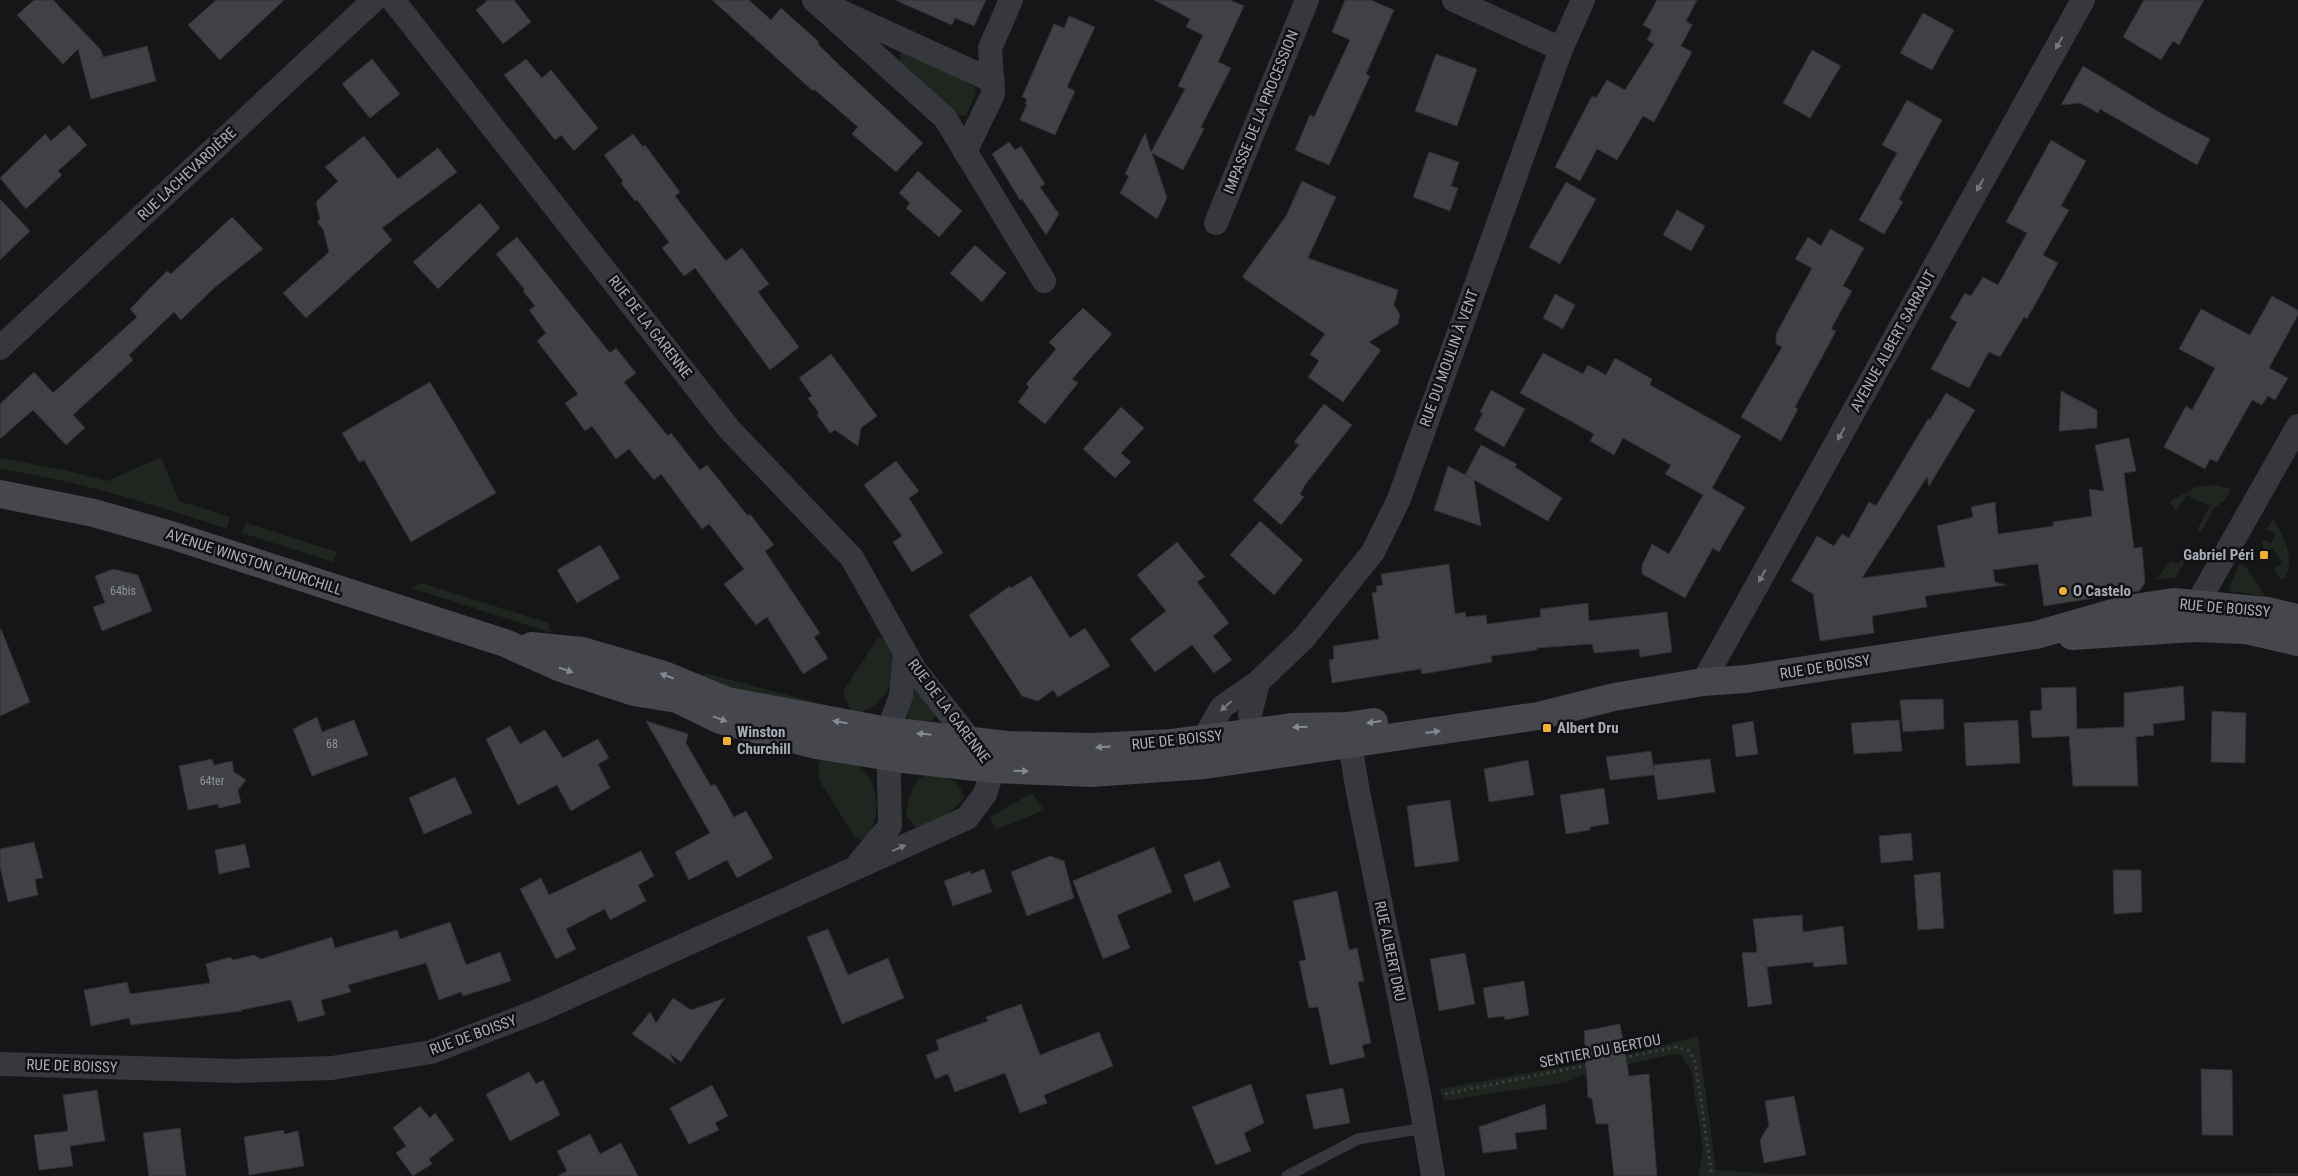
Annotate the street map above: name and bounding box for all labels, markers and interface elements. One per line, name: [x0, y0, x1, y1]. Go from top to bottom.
street label: IMPASSE DE LA PROCESSION: [1220, 27, 1302, 197]
one-way arrow: [2055, 35, 2063, 50]
street label: RUE LACHEVARDIÈRE: [134, 124, 240, 224]
one-way arrow: [1976, 177, 1984, 192]
street label: AVENUE ALBERT SARRAUT: [1846, 267, 1940, 415]
street label: RUE DE LA GARENNE: [604, 272, 696, 382]
street label: RUE DU MOULIN À VENT: [1416, 287, 1482, 429]
one-way arrow: [1837, 427, 1846, 440]
street label: AVENUE WINSTON CHURCHILL: [164, 525, 344, 599]
place label: Gabriel Péri: [2183, 546, 2254, 564]
marker: Gabriel Péri: [2258, 549, 2270, 561]
one-way arrow: [1758, 569, 1767, 582]
place label: O Castelo: [2073, 582, 2131, 600]
house number: 64bis: [110, 584, 136, 598]
marker: O Castelo: [2057, 585, 2069, 597]
street label: RUE DE BOISSY: [2179, 595, 2271, 621]
street label: RUE DE BOISSY: [1779, 651, 1872, 683]
street label: RUE DE LA GARENNE: [904, 656, 994, 766]
one-way arrow: [559, 666, 574, 674]
one-way arrow: [659, 672, 674, 680]
one-way arrow: [1220, 700, 1232, 712]
one-way arrow: [713, 715, 728, 723]
one-way arrow: [832, 717, 848, 725]
one-way arrow: [1366, 719, 1382, 727]
place label: Albert Dru: [1557, 719, 1619, 737]
marker: Albert Dru: [1541, 722, 1553, 734]
place label: Winston Churchill: [737, 723, 791, 758]
one-way arrow: [1292, 723, 1308, 731]
street label: RUE DE BOISSY: [1131, 726, 1223, 754]
one-way arrow: [1426, 727, 1442, 735]
one-way arrow: [915, 730, 931, 738]
marker: Winston Churchill: [721, 735, 733, 747]
house number: 68: [326, 737, 338, 751]
one-way arrow: [1095, 743, 1111, 751]
one-way arrow: [1013, 767, 1029, 775]
house number: 64ter: [200, 774, 225, 788]
one-way arrow: [892, 844, 906, 852]
street label: RUE ALBERT DRU: [1371, 899, 1409, 1003]
street label: RUE DE BOISSY: [427, 1011, 519, 1059]
street label: SENTIER DU BERTOU: [1538, 1030, 1662, 1072]
street label: RUE DE BOISSY: [26, 1055, 118, 1077]

